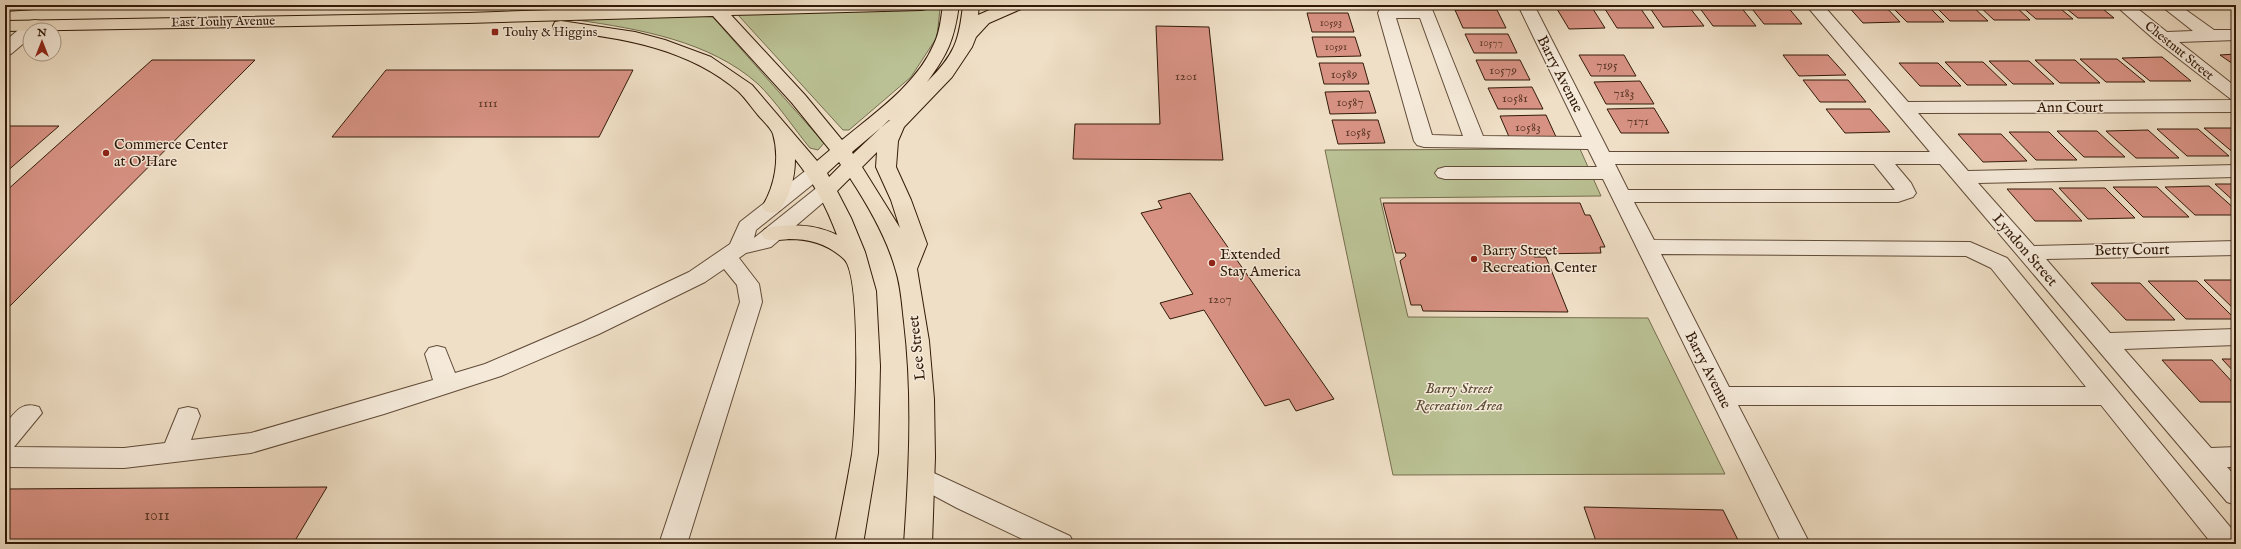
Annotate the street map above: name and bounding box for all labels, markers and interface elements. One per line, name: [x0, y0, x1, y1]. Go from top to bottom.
street label: East Touhy Avenue: [171, 13, 275, 31]
house number: 10593: [1320, 16, 1342, 30]
street label: Chestnut Street: [2141, 18, 2218, 84]
north arrow: [22, 22, 62, 62]
place label: Touhy & Higgins: [503, 24, 598, 41]
text: N: [36, 26, 47, 40]
marker: Touhy & Higgins: [490, 27, 500, 37]
street label: Barry Avenue: [1532, 32, 1588, 116]
house number: 10577: [1479, 36, 1503, 50]
house number: 10591: [1325, 40, 1347, 54]
house number: 7195: [1596, 57, 1618, 74]
house number: 10579: [1489, 62, 1517, 79]
house number: 10589: [1331, 66, 1358, 83]
house number: 1201: [1175, 68, 1197, 85]
house number: 7183: [1614, 85, 1635, 102]
house number: 10581: [1502, 90, 1528, 107]
house number: 10587: [1336, 94, 1364, 111]
house number: 1111: [478, 95, 498, 112]
street label: Ann Court: [2036, 98, 2103, 117]
house number: 7171: [1627, 113, 1649, 130]
house number: 10583: [1515, 119, 1541, 136]
house number: 10585: [1345, 124, 1371, 141]
place label: Commerce Center at O'Hare: [114, 135, 229, 171]
marker: Commerce Center at O'Hare: [101, 148, 111, 158]
street label: Lyndon Street: [1988, 210, 2062, 290]
street label: Betty Court: [2094, 240, 2170, 260]
place label: Barry Street Recreation Center: [1482, 241, 1598, 277]
place label: Extended Stay America: [1220, 245, 1301, 281]
marker: Barry Street Recreation Center: [1469, 254, 1479, 264]
marker: Extended Stay America: [1207, 258, 1217, 268]
house number: 1207: [1208, 291, 1232, 308]
street label: Lee Street: [904, 315, 930, 381]
street label: Barry Avenue: [1680, 328, 1736, 412]
park label: Barry Street Recreation Area: [1415, 379, 1503, 415]
house number: 1011: [144, 506, 170, 526]

